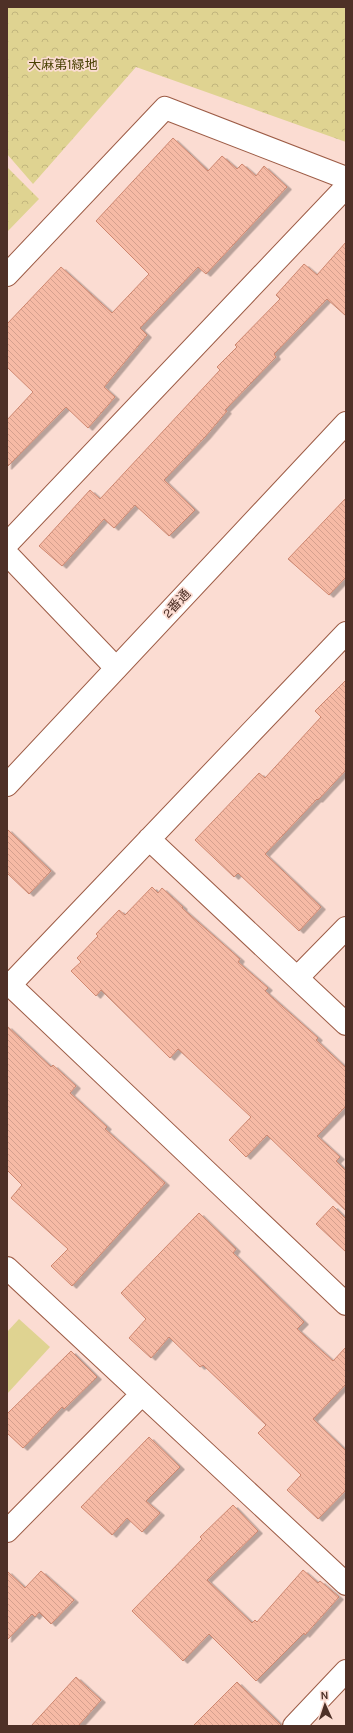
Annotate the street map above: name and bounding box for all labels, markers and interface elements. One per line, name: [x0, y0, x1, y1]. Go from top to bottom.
park label: 大麻第1緑地: [28, 57, 98, 72]
street label: 2番通: [159, 586, 193, 621]
north arrow: [305, 1685, 345, 1725]
text: N: [320, 1689, 329, 1702]

